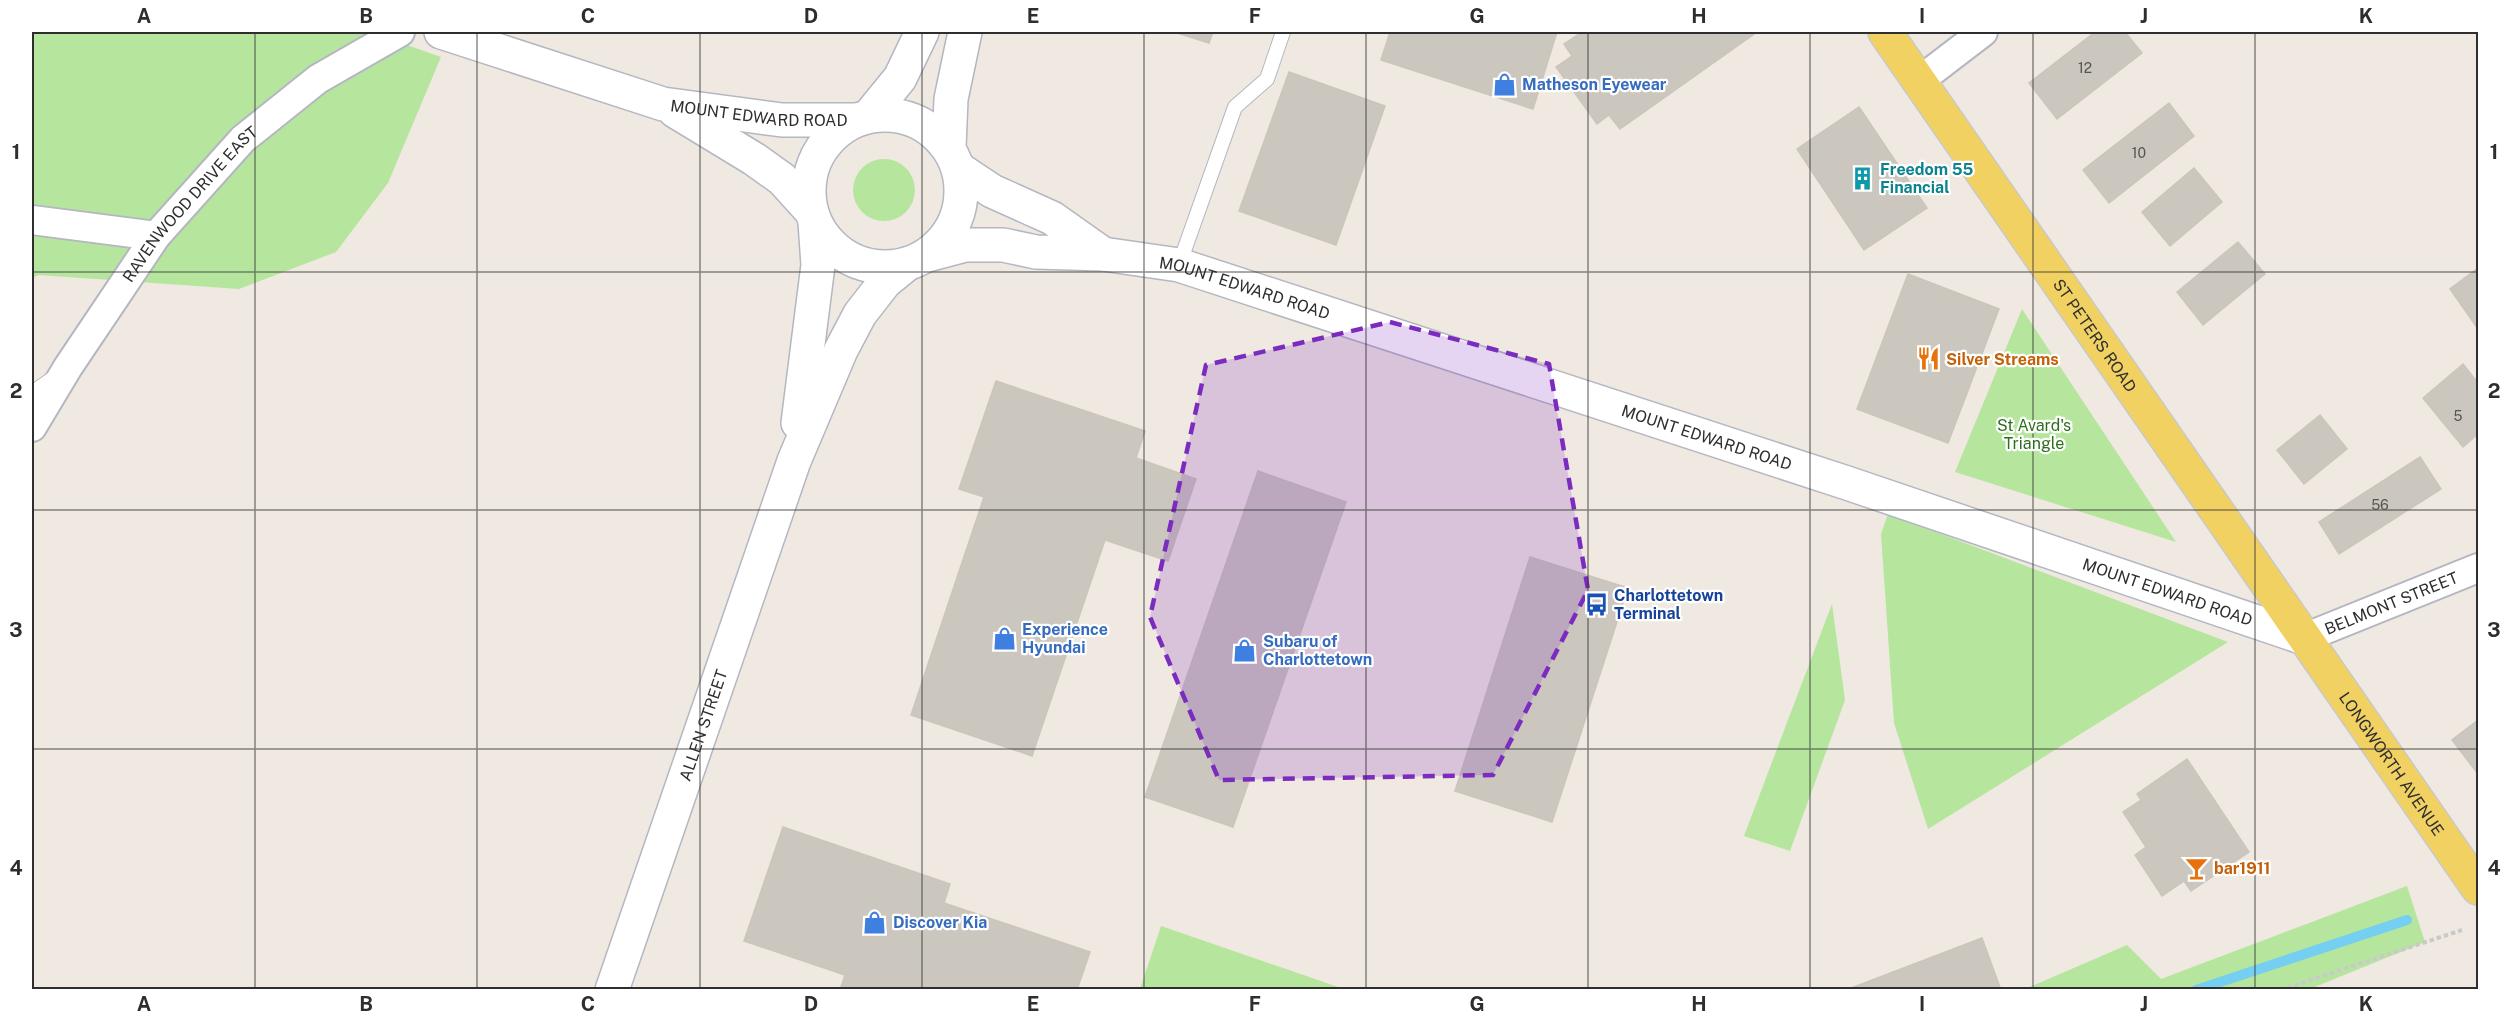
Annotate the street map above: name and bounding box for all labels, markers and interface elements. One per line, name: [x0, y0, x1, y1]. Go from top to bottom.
text: A: [137, 4, 151, 28]
text: B: [359, 4, 373, 28]
text: C: [581, 4, 595, 28]
text: D: [804, 4, 818, 28]
text: E: [1027, 4, 1039, 28]
text: F: [1249, 4, 1261, 28]
text: G: [1469, 4, 1485, 28]
text: H: [1691, 4, 1707, 28]
text: I: [1919, 4, 1925, 28]
text: J: [2140, 4, 2148, 28]
text: K: [2359, 4, 2373, 28]
house number: 12: [2078, 60, 2092, 76]
shop icon: Matheson Eyewear: [1491, 71, 1517, 97]
place label: Matheson Eyewear: [1522, 75, 1667, 94]
street label: MOUNT EDWARD ROAD: [669, 96, 848, 130]
street label: RAVENWOOD DRIVE EAST: [119, 122, 262, 286]
text: 1: [12, 140, 20, 164]
text: 1: [2490, 140, 2498, 164]
house number: 10: [2132, 145, 2146, 161]
place label: Freedom 55 Financial: [1880, 160, 1974, 197]
building icon: Freedom 55 Financial: [1849, 165, 1875, 191]
street label: MOUNT EDWARD ROAD: [1158, 253, 1332, 324]
street label: ST PETERS ROAD: [2049, 275, 2140, 396]
restaurant icon: Silver Streams: [1915, 346, 1941, 372]
place label: Silver Streams: [1946, 350, 2059, 369]
text: 2: [10, 379, 22, 403]
text: 2: [2488, 379, 2500, 403]
street label: MOUNT EDWARD ROAD: [1619, 401, 1794, 474]
house number: 5: [2454, 408, 2463, 424]
park label: St Avard's Triangle: [1997, 416, 2071, 453]
house number: 56: [2371, 497, 2389, 513]
street label: MOUNT EDWARD ROAD: [2080, 555, 2255, 630]
street label: BELMONT STREET: [2322, 568, 2461, 639]
place label: Charlottetown Terminal: [1614, 586, 1723, 623]
bus stop icon: Charlottetown Terminal: [1583, 591, 1609, 617]
text: 3: [9, 618, 23, 642]
text: 3: [2487, 618, 2501, 642]
place label: Experience Hyundai: [1022, 620, 1108, 657]
shop icon: Experience Hyundai: [991, 625, 1017, 651]
place label: Subaru of Charlottetown: [1263, 632, 1372, 669]
shop icon: Subaru of Charlottetown: [1232, 637, 1258, 663]
street label: ALLEN STREET: [676, 667, 732, 784]
street label: LONGWORTH AVENUE: [2335, 688, 2448, 839]
bar icon: bar1911: [2183, 855, 2209, 881]
text: 4: [9, 856, 23, 880]
text: 4: [2487, 856, 2501, 880]
place label: bar1911: [2214, 859, 2270, 878]
shop icon: Discover Kia: [862, 909, 888, 935]
place label: Discover Kia: [893, 913, 987, 932]
text: A: [137, 992, 151, 1016]
text: B: [359, 992, 373, 1016]
text: C: [581, 992, 595, 1016]
text: D: [804, 992, 818, 1016]
text: E: [1027, 992, 1039, 1016]
text: F: [1249, 992, 1261, 1016]
text: G: [1469, 992, 1485, 1016]
text: H: [1691, 992, 1707, 1016]
text: I: [1919, 992, 1925, 1016]
text: J: [2140, 992, 2148, 1016]
text: K: [2359, 992, 2373, 1016]

